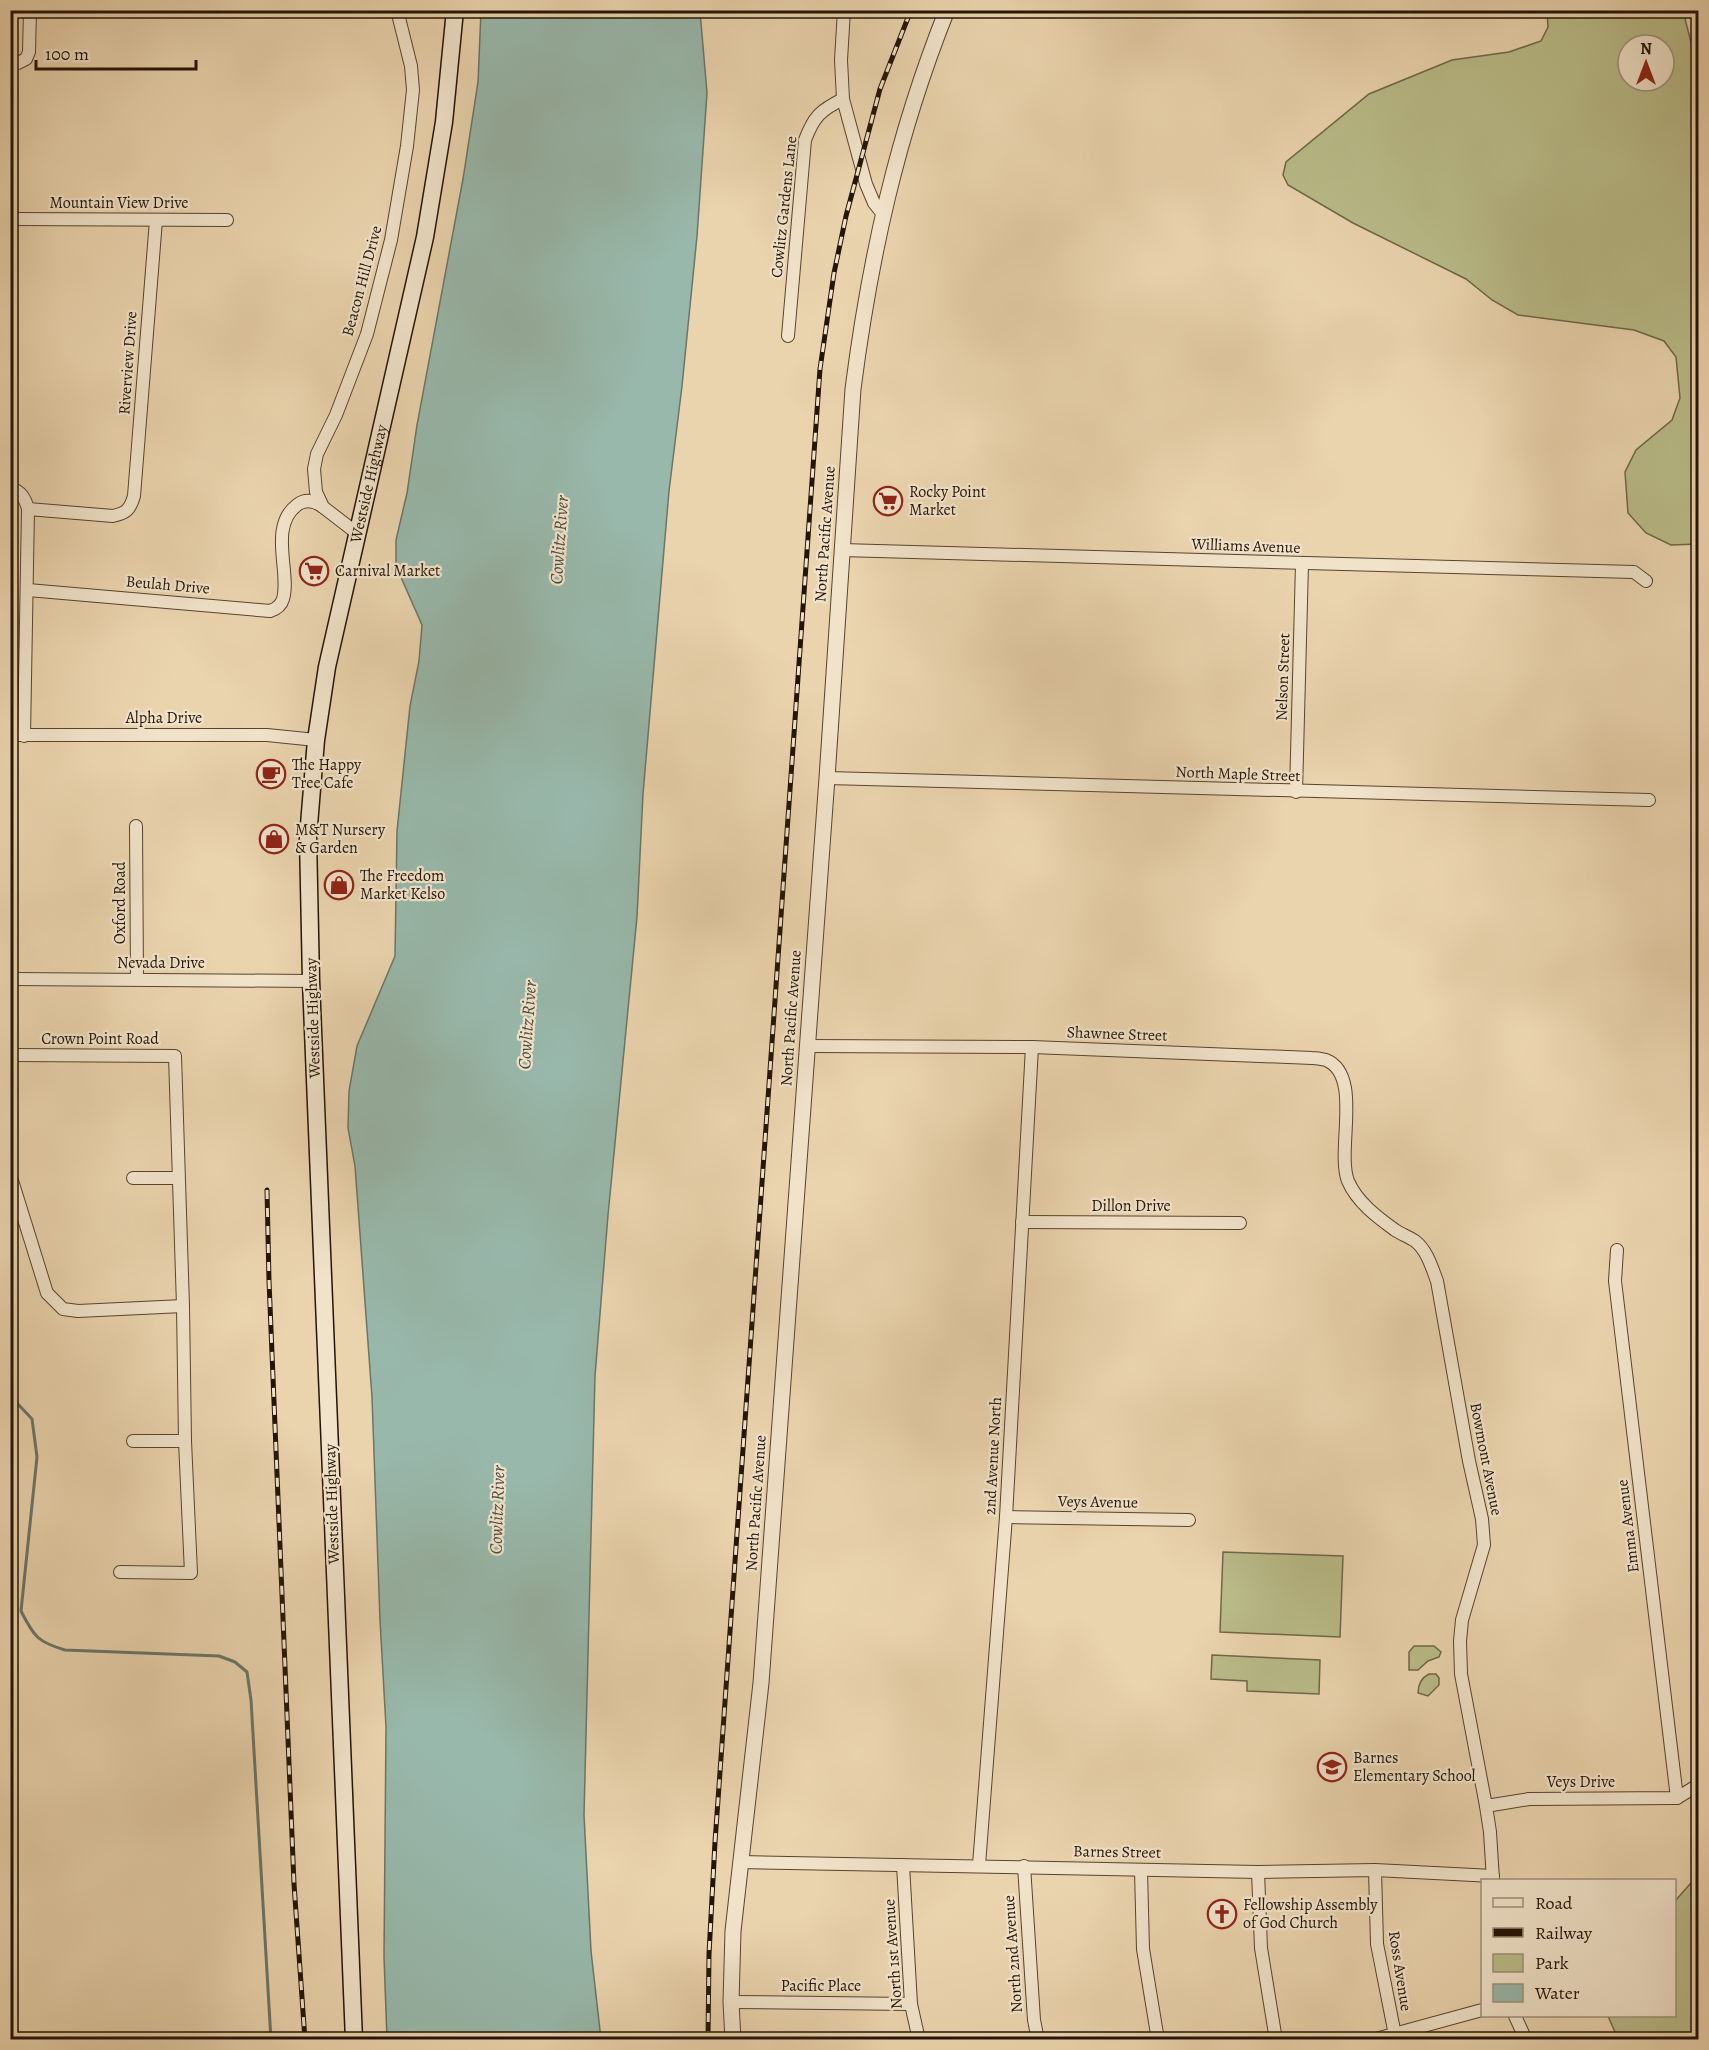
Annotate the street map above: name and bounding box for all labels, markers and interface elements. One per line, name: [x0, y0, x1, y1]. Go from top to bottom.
scale bar: [36, 33, 196, 71]
north arrow: [1616, 33, 1676, 93]
text: N: [1640, 38, 1652, 60]
text: 100 m: [45, 42, 89, 66]
street label: Cowlitz Gardens Lane: [766, 135, 802, 279]
street label: Mountain View Drive: [50, 192, 188, 214]
street label: Beacon Hill Drive: [337, 223, 387, 339]
street label: Riverview Drive: [113, 311, 143, 415]
street label: Westside Highway: [344, 422, 393, 546]
street label: North Pacific Avenue: [809, 465, 841, 603]
place label: Rocky Point Market: [909, 481, 986, 521]
supermarket icon: Rocky Point Market: [872, 485, 904, 517]
water label: Cowlitz River: [544, 494, 574, 585]
street label: Williams Avenue: [1190, 533, 1301, 559]
supermarket icon: Carnival Market: [298, 555, 330, 587]
place label: Carnival Market: [335, 560, 440, 582]
street label: Beulah Drive: [125, 570, 211, 600]
street label: Nelson Street: [1270, 633, 1296, 721]
street label: Alpha Drive: [125, 707, 202, 729]
place label: The Happy Tree Cafe: [292, 754, 362, 794]
cafe icon: The Happy Tree Cafe: [255, 758, 287, 790]
street label: North Maple Street: [1175, 761, 1301, 787]
place label: M&T Nursery & Garden: [295, 819, 386, 859]
shop icon: M&T Nursery & Garden: [258, 823, 290, 855]
street label: Oxford Road: [109, 861, 131, 944]
place label: The Freedom Market Kelso: [360, 865, 445, 905]
shop icon: The Freedom Market Kelso: [323, 869, 355, 901]
street label: North Pacific Avenue: [775, 949, 807, 1087]
street label: Nevada Drive: [117, 952, 205, 974]
street label: Westside Highway: [300, 957, 326, 1080]
water label: Cowlitz River: [512, 979, 542, 1070]
street label: Shawnee Street: [1066, 1021, 1168, 1047]
street label: Crown Point Road: [41, 1028, 159, 1050]
street label: Dillon Drive: [1091, 1195, 1171, 1217]
street label: 2nd Avenue North: [979, 1396, 1007, 1516]
street label: Bowmont Avenue: [1464, 1401, 1508, 1517]
street label: North Pacific Avenue: [740, 1434, 772, 1572]
street label: Westside Highway: [319, 1443, 345, 1566]
water label: Cowlitz River: [483, 1464, 511, 1555]
street label: Emma Avenue: [1611, 1478, 1645, 1574]
street label: Veys Avenue: [1057, 1490, 1138, 1514]
place label: Barnes Elementary School: [1353, 1747, 1476, 1787]
school or university icon: Barnes Elementary School: [1316, 1751, 1348, 1783]
street label: Veys Drive: [1546, 1771, 1615, 1793]
street label: Barnes Street: [1073, 1840, 1161, 1864]
legend: [1481, 1879, 1676, 2017]
text: Road: [1535, 1891, 1573, 1915]
street label: North 2nd Avenue: [998, 1894, 1028, 2014]
place label: Fellowship Assembly of God Church: [1243, 1894, 1378, 1934]
street label: North 1st Avenue: [878, 1898, 908, 2010]
church icon: Fellowship Assembly of God Church: [1206, 1898, 1238, 1930]
text: Railway: [1535, 1921, 1593, 1945]
street label: Ross Avenue: [1383, 1929, 1417, 2013]
text: Park: [1535, 1951, 1569, 1975]
street label: Pacific Place: [781, 1975, 861, 1997]
text: Water: [1534, 1981, 1580, 2005]

